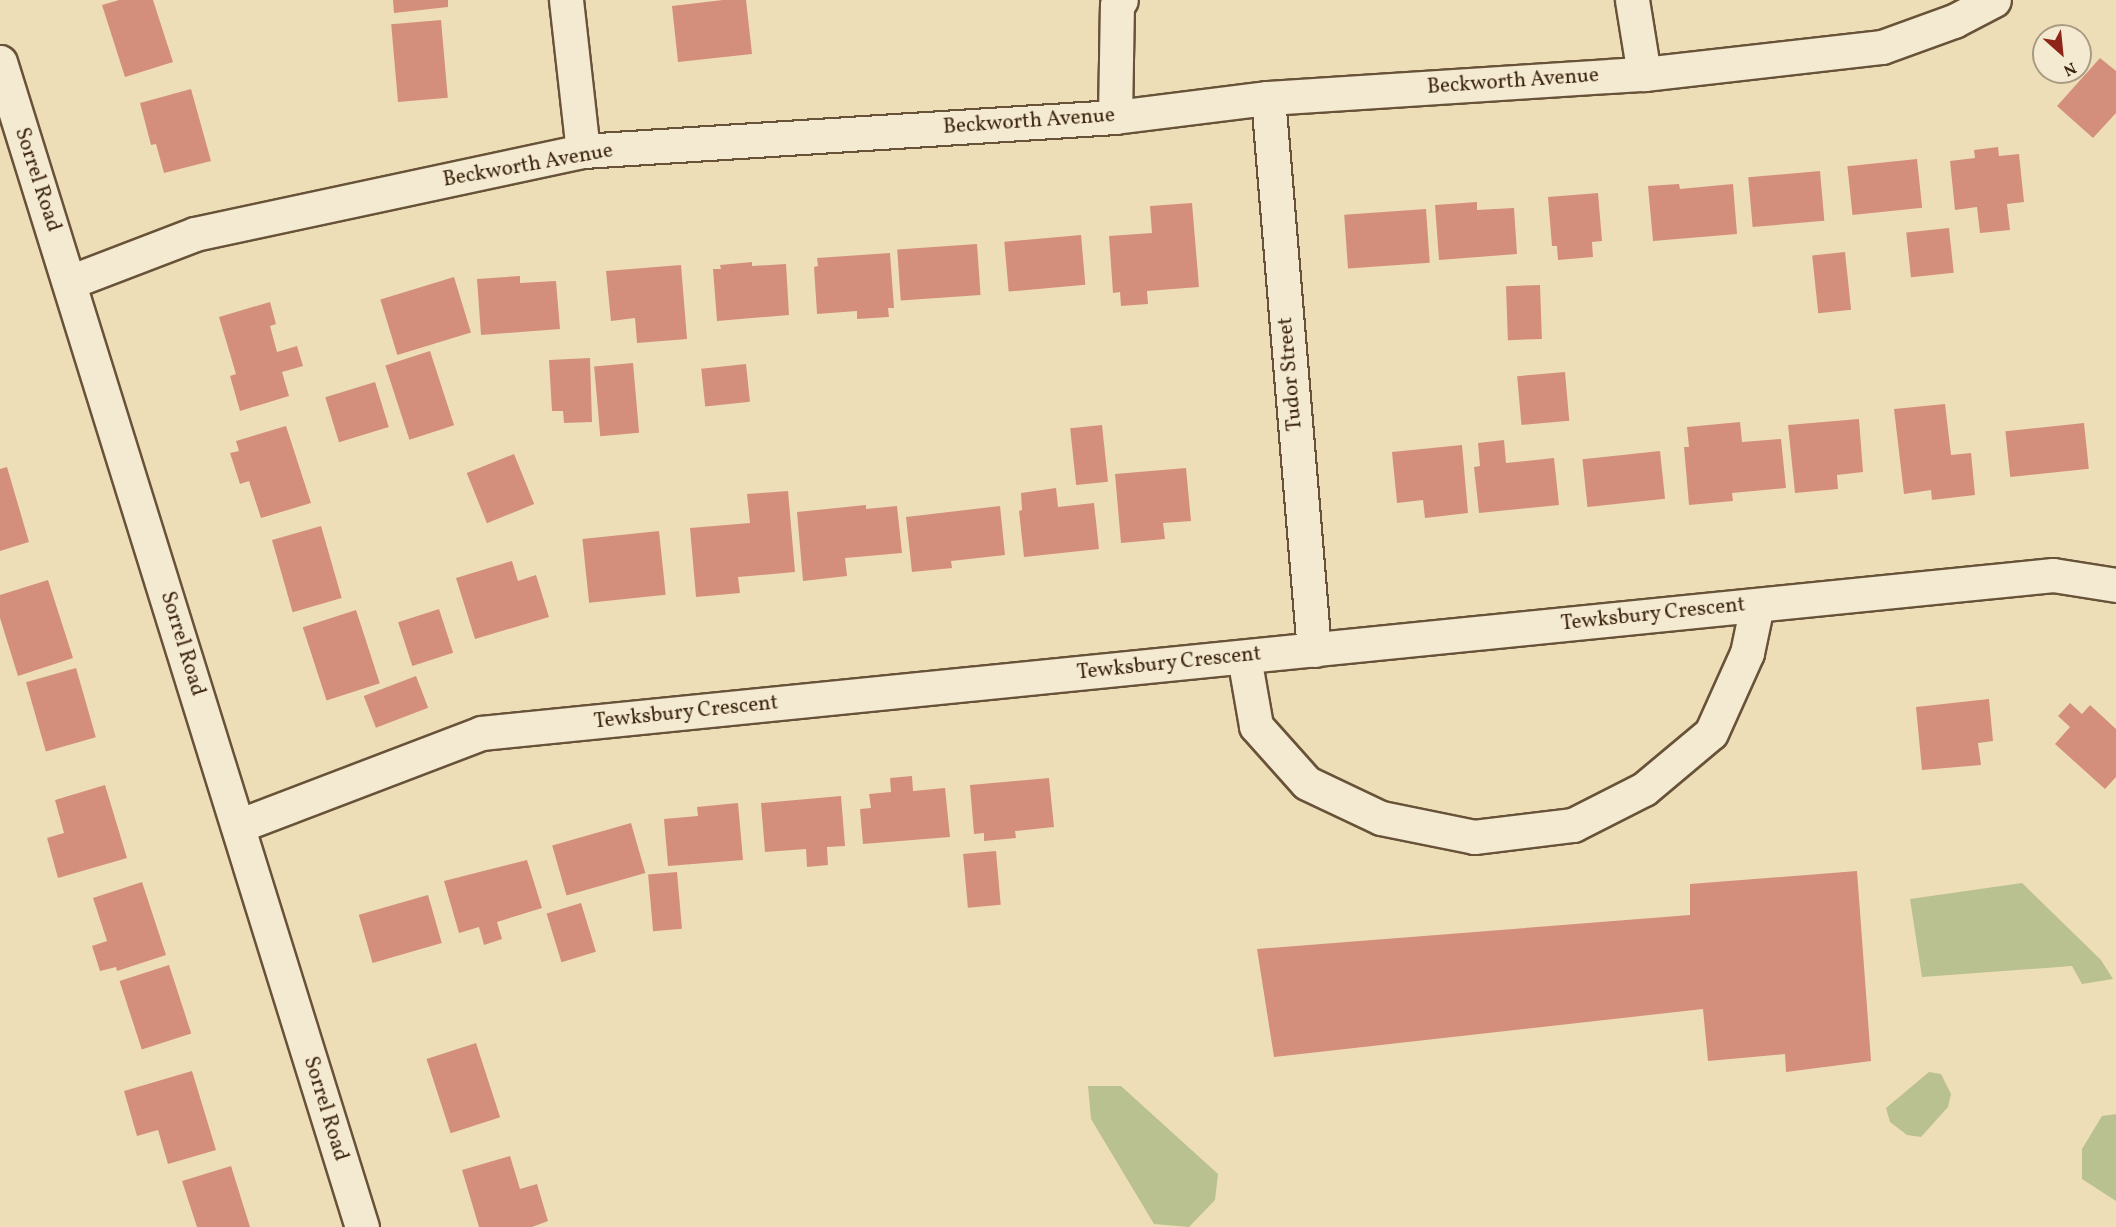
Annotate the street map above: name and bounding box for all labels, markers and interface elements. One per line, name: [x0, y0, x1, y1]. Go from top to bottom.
north arrow: [2032, 24, 2092, 84]
text: N: [2059, 56, 2079, 81]
street label: Beckworth Avenue: [1426, 63, 1600, 101]
street label: Beckworth Avenue: [942, 103, 1116, 141]
street label: Sorrel Road: [8, 125, 66, 235]
street label: Beckworth Avenue: [441, 139, 615, 193]
street label: Tudor Street: [1273, 316, 1309, 432]
street label: Sorrel Road: [154, 589, 210, 699]
street label: Tewksbury Crescent: [1559, 593, 1747, 637]
street label: Tewksbury Crescent: [1075, 642, 1263, 686]
street label: Tewksbury Crescent: [592, 691, 780, 735]
street label: Sorrel Road: [297, 1054, 353, 1164]

